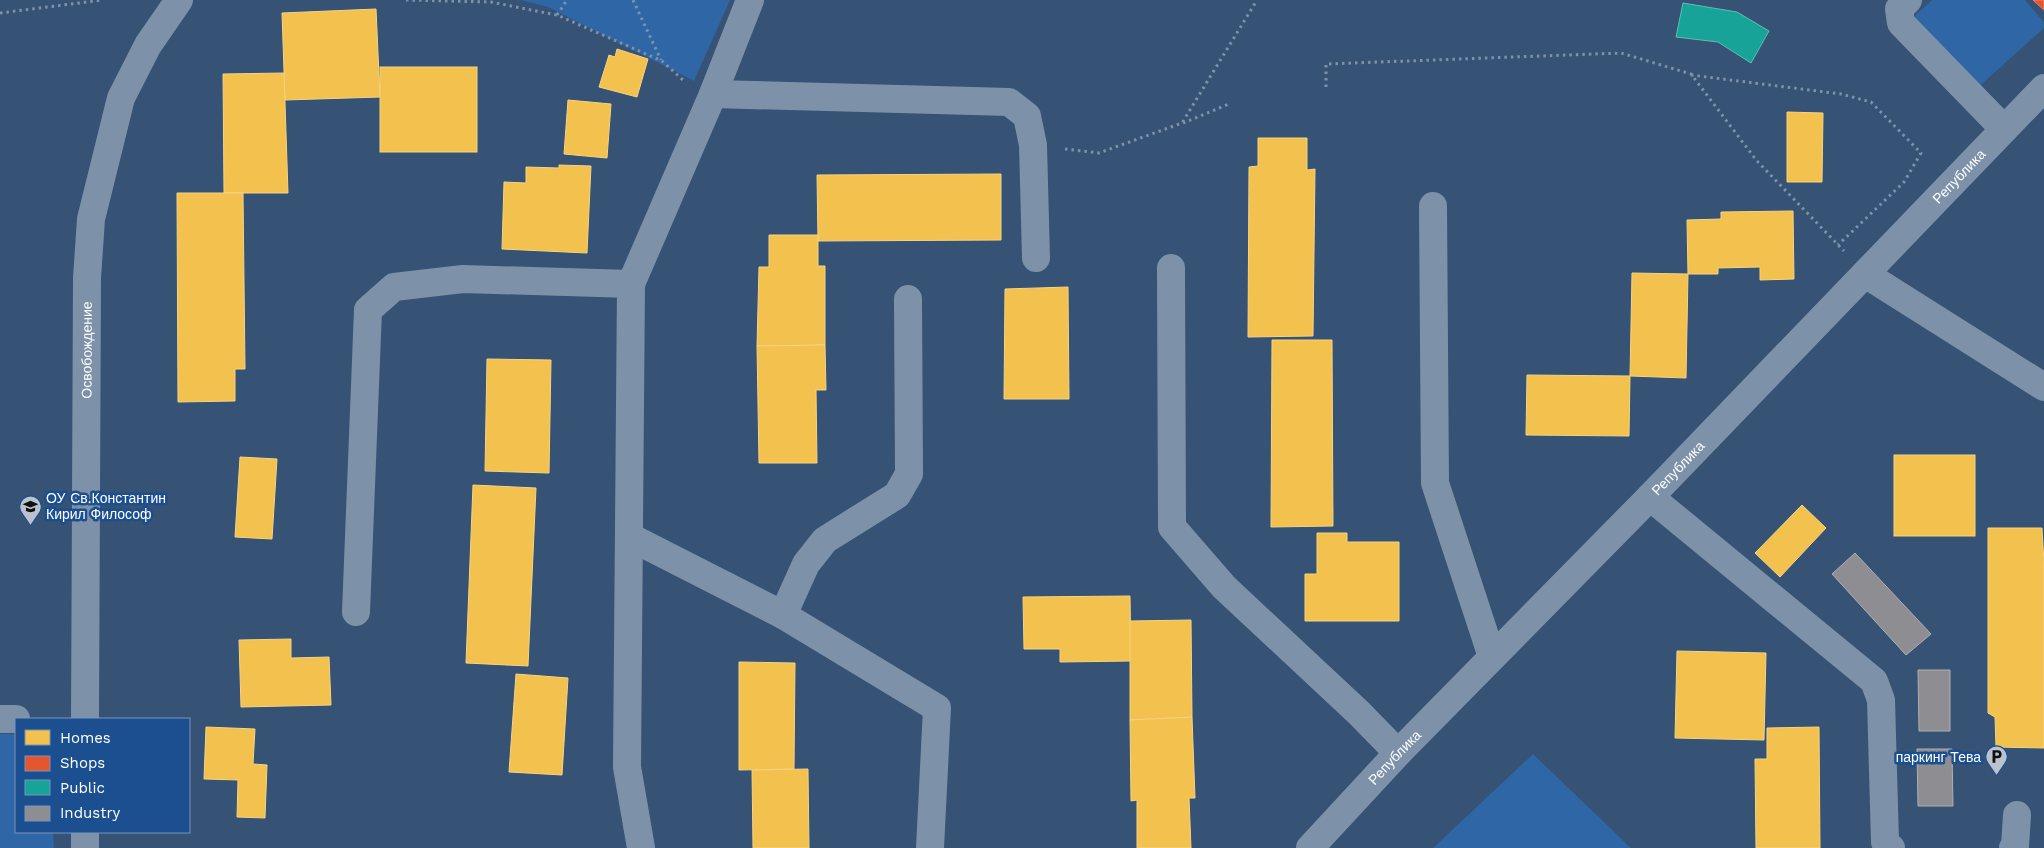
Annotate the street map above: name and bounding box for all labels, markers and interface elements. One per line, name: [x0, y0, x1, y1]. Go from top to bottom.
street label: Република: [1929, 146, 1989, 207]
street label: Освобождение: [78, 301, 95, 399]
street label: Република: [1648, 437, 1708, 498]
place label: ОУ Св.Константин Кирил Философ: [46, 490, 166, 522]
school or university icon: ОУ Св.Константин Кирил Философ: [18, 494, 42, 525]
legend: [15, 718, 190, 833]
street label: Република: [1365, 727, 1424, 788]
text: Homes: [60, 729, 111, 747]
parking icon: паркинг Тева: [1985, 745, 2009, 776]
place label: паркинг Тева: [1896, 749, 1981, 765]
text: Shops: [60, 754, 105, 772]
text: Public: [60, 779, 105, 797]
text: Industry: [60, 804, 121, 822]

